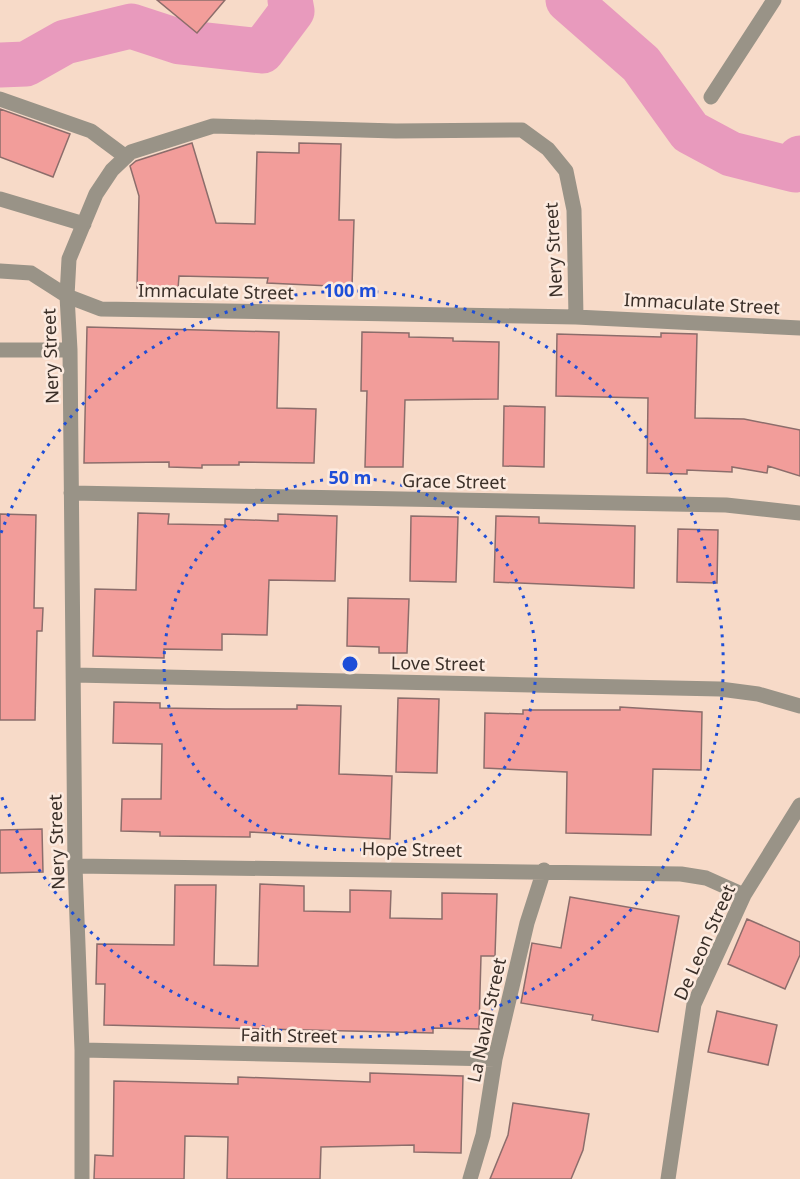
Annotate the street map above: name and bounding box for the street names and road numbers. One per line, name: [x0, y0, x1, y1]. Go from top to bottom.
street label: Nery Street: [538, 201, 567, 298]
street label: Immaculate Street: [138, 278, 295, 304]
street label: Immaculate Street: [624, 287, 781, 319]
street label: Nery Street: [36, 307, 64, 404]
street label: Grace Street: [402, 468, 507, 494]
street label: Love Street: [391, 650, 486, 676]
street label: Nery Street: [42, 793, 70, 890]
street label: Hope Street: [362, 836, 463, 862]
street label: De Leon Street: [668, 880, 740, 1004]
street label: La Naval Street: [461, 955, 511, 1085]
street label: Faith Street: [240, 1022, 338, 1048]

